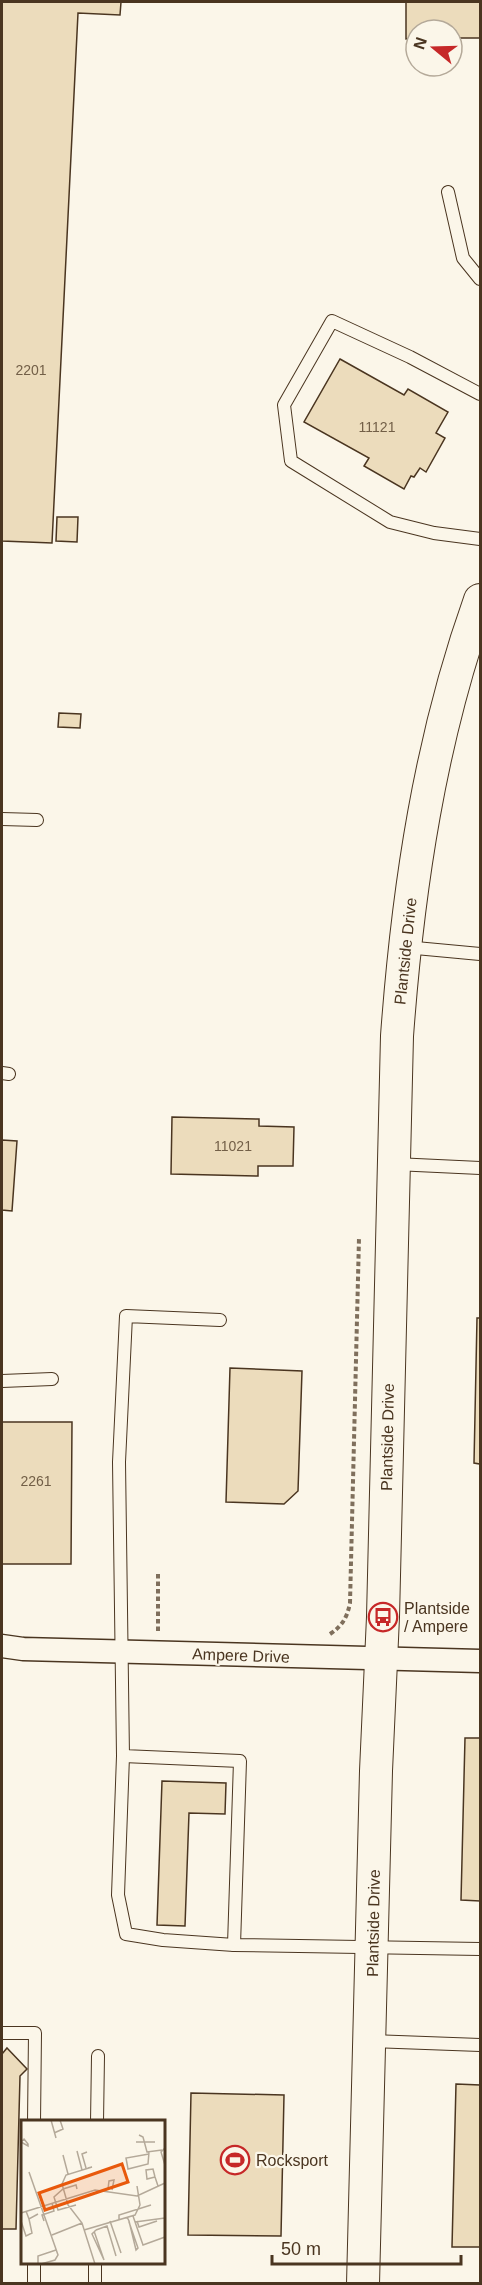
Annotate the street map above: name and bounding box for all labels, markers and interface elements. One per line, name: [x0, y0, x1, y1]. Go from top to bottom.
north arrow: [404, 18, 464, 78]
text: N: [410, 35, 430, 52]
house number: 2201: [15, 362, 47, 378]
house number: 11121: [359, 419, 396, 435]
street label: Plantside Drive: [391, 897, 420, 1005]
house number: 11021: [214, 1138, 252, 1154]
street label: Plantside Drive: [378, 1383, 397, 1491]
house number: 2261: [20, 1473, 52, 1489]
place label: Plantside / Ampere: [404, 1600, 470, 1635]
bus stop icon: Plantside / Ampere: [367, 1601, 399, 1633]
street label: Ampere Drive: [192, 1645, 290, 1666]
street label: Plantside Drive: [364, 1869, 383, 1977]
inset map: [21, 2120, 165, 2264]
sports icon: Rocksport: [219, 2144, 251, 2176]
place label: Rocksport: [256, 2152, 329, 2169]
scale bar: [272, 2228, 461, 2266]
text: 50 m: [281, 2239, 321, 2259]

